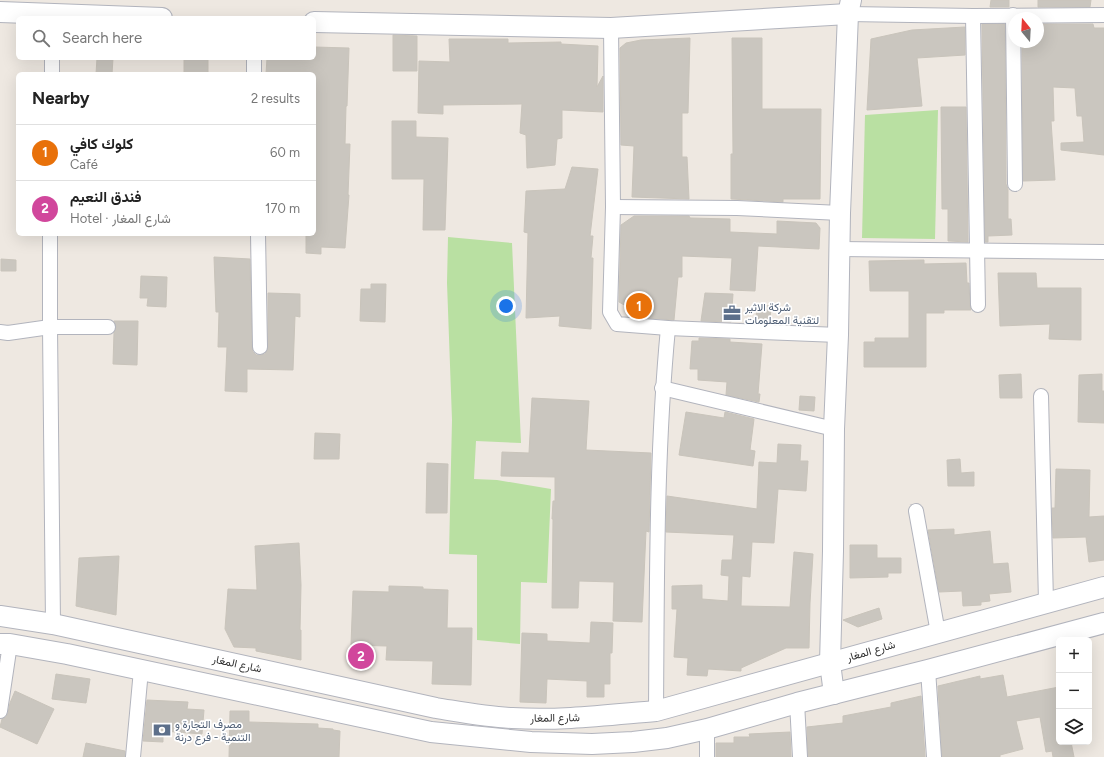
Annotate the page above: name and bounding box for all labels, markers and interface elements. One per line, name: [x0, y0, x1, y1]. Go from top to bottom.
north arrow: [1008, 12, 1044, 48]
search box: [16, 16, 316, 60]
icon: search: [30, 27, 52, 49]
text: Search here: [62, 29, 142, 47]
text: Nearby: [32, 88, 90, 108]
text: 2 results: [251, 91, 300, 106]
text: كلوك كافي: [70, 135, 133, 153]
text: 1: [42, 145, 48, 160]
text: 60 m: [270, 145, 300, 160]
text: Café: [70, 157, 98, 172]
text: فندق النعيم: [70, 188, 142, 206]
text: 2: [41, 201, 49, 216]
text: 170 m: [265, 201, 300, 216]
text: Hotel · شارع المغار: [70, 211, 171, 226]
pin: 1: [626, 291, 652, 321]
your location: [496, 296, 516, 316]
place label: شركة الاثير لتقنية المعلومات: [744, 301, 819, 327]
office icon: شركة الاثير لتقنية المعلومات: [722, 303, 742, 323]
map controls: [1056, 637, 1092, 745]
button: +: [1056, 637, 1092, 673]
street label: شارع المغار: [844, 638, 897, 665]
pin: 2: [348, 641, 374, 671]
street label: شارع المغار: [210, 652, 263, 677]
button: −: [1056, 673, 1092, 709]
button: layers: [1056, 709, 1092, 745]
street label: شارع المغار: [529, 711, 580, 726]
place label: مصرف التجارة و التنمية - فرع درنة: [175, 718, 251, 745]
bank icon: مصرف التجارة و التنمية - فرع درنة: [152, 720, 172, 740]

